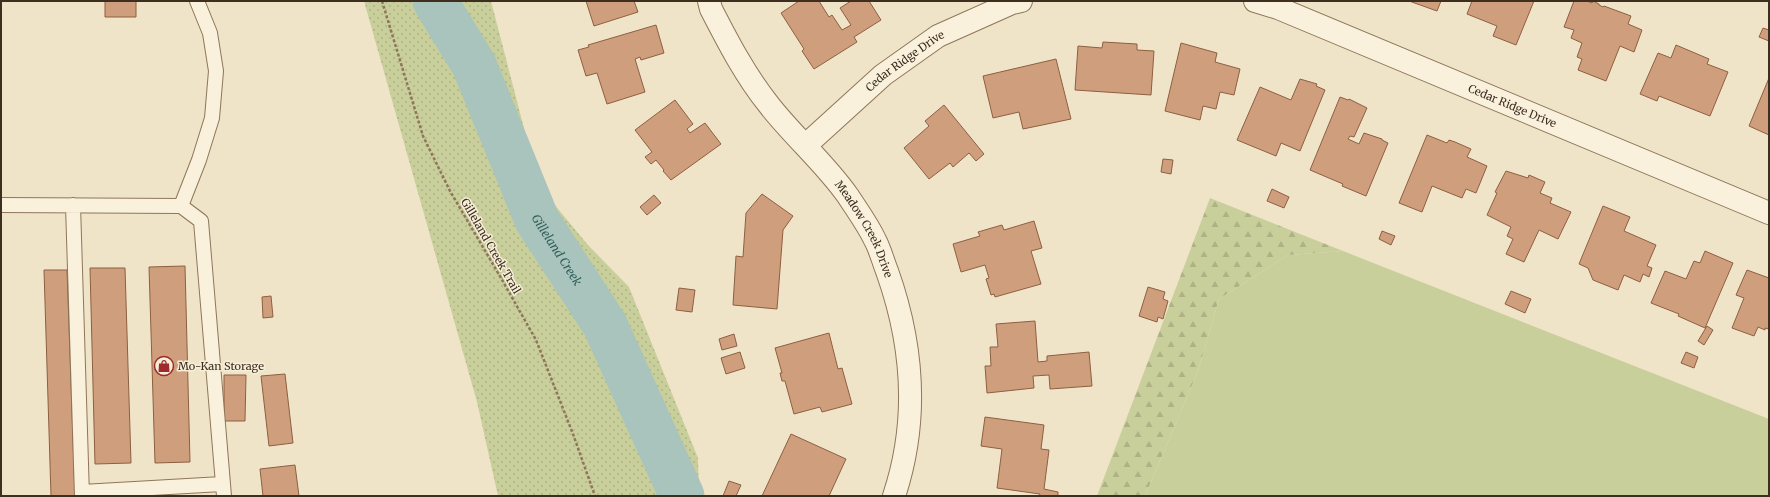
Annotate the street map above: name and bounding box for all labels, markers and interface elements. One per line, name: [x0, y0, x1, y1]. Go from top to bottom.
street label: Cedar Ridge Drive: [863, 27, 946, 95]
street label: Cedar Ridge Drive: [1466, 81, 1559, 131]
street label: Meadow Creek Drive: [832, 178, 896, 280]
street label: Gilleland Creek Trail: [458, 196, 524, 297]
water label: Gilleland Creek: [529, 212, 586, 288]
shop icon: Mo-Kan Storage: [153, 355, 175, 377]
place label: Mo-Kan Storage: [178, 359, 264, 373]

